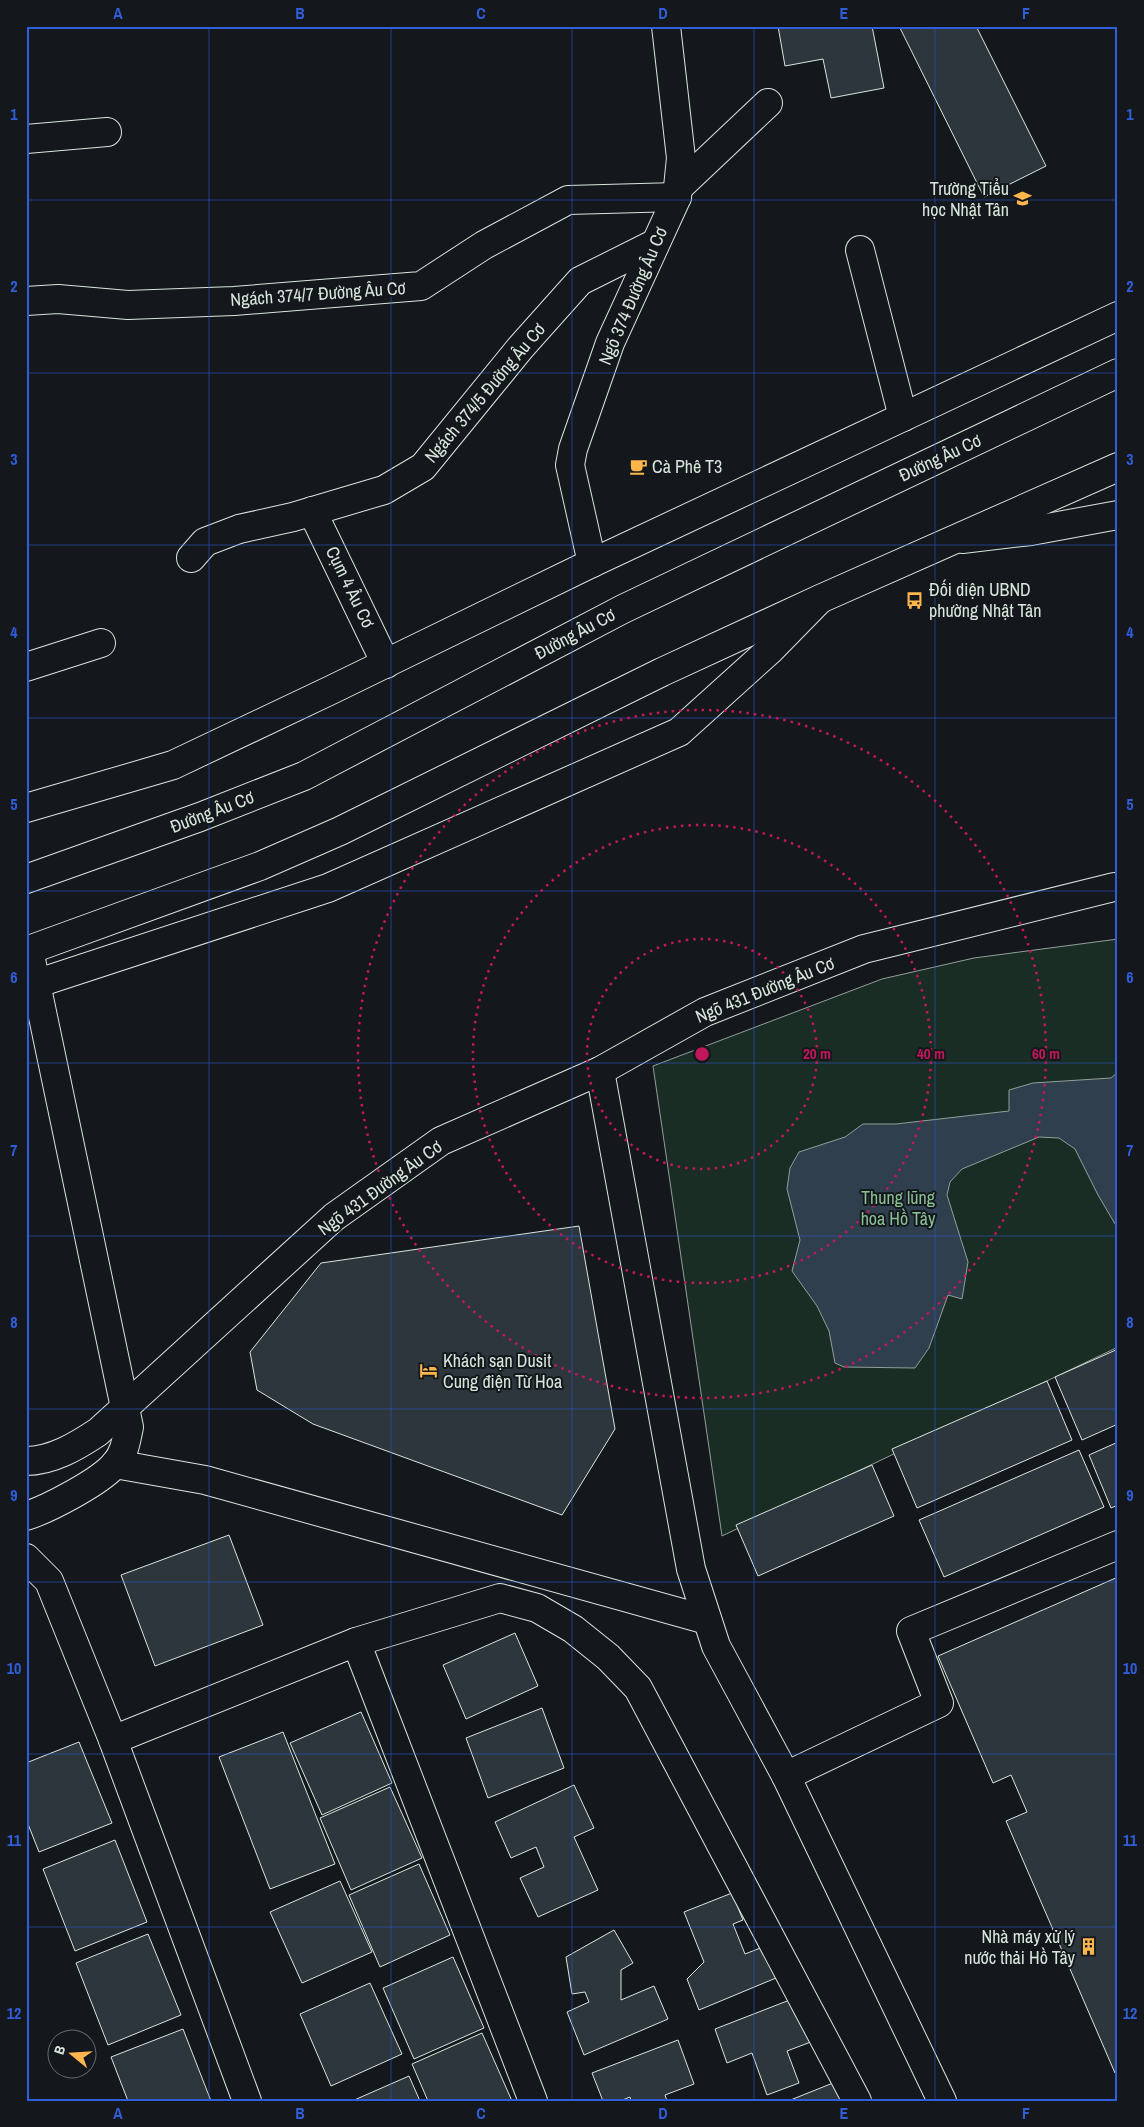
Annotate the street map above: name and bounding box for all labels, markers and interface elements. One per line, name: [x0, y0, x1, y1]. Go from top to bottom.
text: A: [113, 2, 123, 24]
text: B: [295, 2, 305, 24]
text: C: [476, 2, 486, 24]
text: D: [658, 2, 668, 24]
text: E: [840, 2, 849, 24]
text: F: [1022, 2, 1030, 24]
text: 1: [10, 103, 18, 125]
text: 1: [1126, 103, 1134, 125]
place label: Trường Tiểu học Nhật Tân: [922, 176, 1009, 222]
school or university icon: Trường Tiểu học Nhật Tân: [1013, 189, 1033, 209]
street label: Ngõ 374 Đường Âu Cơ: [592, 223, 673, 369]
text: 2: [10, 275, 18, 297]
street label: Ngách 374/7 Đường Âu Cơ: [230, 275, 406, 312]
text: 2: [1126, 275, 1134, 297]
street label: Ngách 374/5 Đường Âu Cơ: [419, 317, 551, 468]
street label: Đường Âu Cơ: [895, 428, 985, 487]
text: 3: [10, 448, 18, 470]
text: 3: [1126, 448, 1134, 470]
place label: Cà Phê T3: [652, 454, 722, 479]
cafe icon: Cà Phê T3: [628, 457, 648, 477]
street label: Cụm 4 Âu Cơ: [320, 542, 381, 632]
place label: Đối diện UBND phường Nhật Tân: [929, 577, 1041, 623]
bus stop icon: Đối diện UBND phường Nhật Tân: [905, 590, 925, 610]
street label: Đường Âu Cơ: [530, 602, 619, 665]
text: 4: [10, 621, 18, 643]
text: 4: [1126, 621, 1134, 643]
street label: Đường Âu Cơ: [166, 784, 257, 839]
text: 5: [10, 793, 18, 815]
text: 5: [1126, 793, 1134, 815]
street label: Ngõ 431 Đường Âu Cơ: [692, 950, 838, 1029]
text: 6: [10, 966, 18, 988]
text: 6: [1126, 966, 1134, 988]
text: 20 m: [803, 1043, 831, 1064]
text: 40 m: [917, 1043, 945, 1064]
text: 60 m: [1032, 1043, 1060, 1064]
centre of rings: [693, 1045, 711, 1063]
street label: Ngõ 431 Đường Âu Cơ: [313, 1134, 447, 1241]
text: 7: [10, 1139, 18, 1161]
text: 7: [1126, 1139, 1134, 1161]
park label: Thung lũng hoa Hồ Tây: [861, 1185, 936, 1231]
text: 8: [10, 1311, 18, 1333]
text: 8: [1126, 1311, 1134, 1333]
place label: Khách sạn Dusit Cung điện Từ Hoa: [443, 1348, 562, 1394]
hotel icon: Khách sạn Dusit Cung điện Từ Hoa: [419, 1361, 439, 1381]
text: 9: [10, 1484, 18, 1506]
text: 9: [1126, 1484, 1134, 1506]
text: 10: [7, 1657, 21, 1679]
text: 10: [1123, 1657, 1137, 1679]
text: 11: [7, 1829, 22, 1851]
text: 11: [1123, 1829, 1138, 1851]
place label: Nhà máy xử lý nước thải Hồ Tây: [964, 1924, 1076, 1970]
building icon: Nhà máy xử lý nước thải Hồ Tây: [1079, 1937, 1099, 1957]
text: 12: [7, 2002, 21, 2024]
text: 12: [1123, 2002, 1137, 2024]
north arrow: [48, 2030, 98, 2080]
text: B: [50, 2043, 69, 2057]
text: A: [113, 2102, 123, 2124]
text: B: [295, 2102, 305, 2124]
text: C: [476, 2102, 486, 2124]
text: D: [658, 2102, 668, 2124]
text: E: [840, 2102, 849, 2124]
text: F: [1022, 2102, 1030, 2124]

